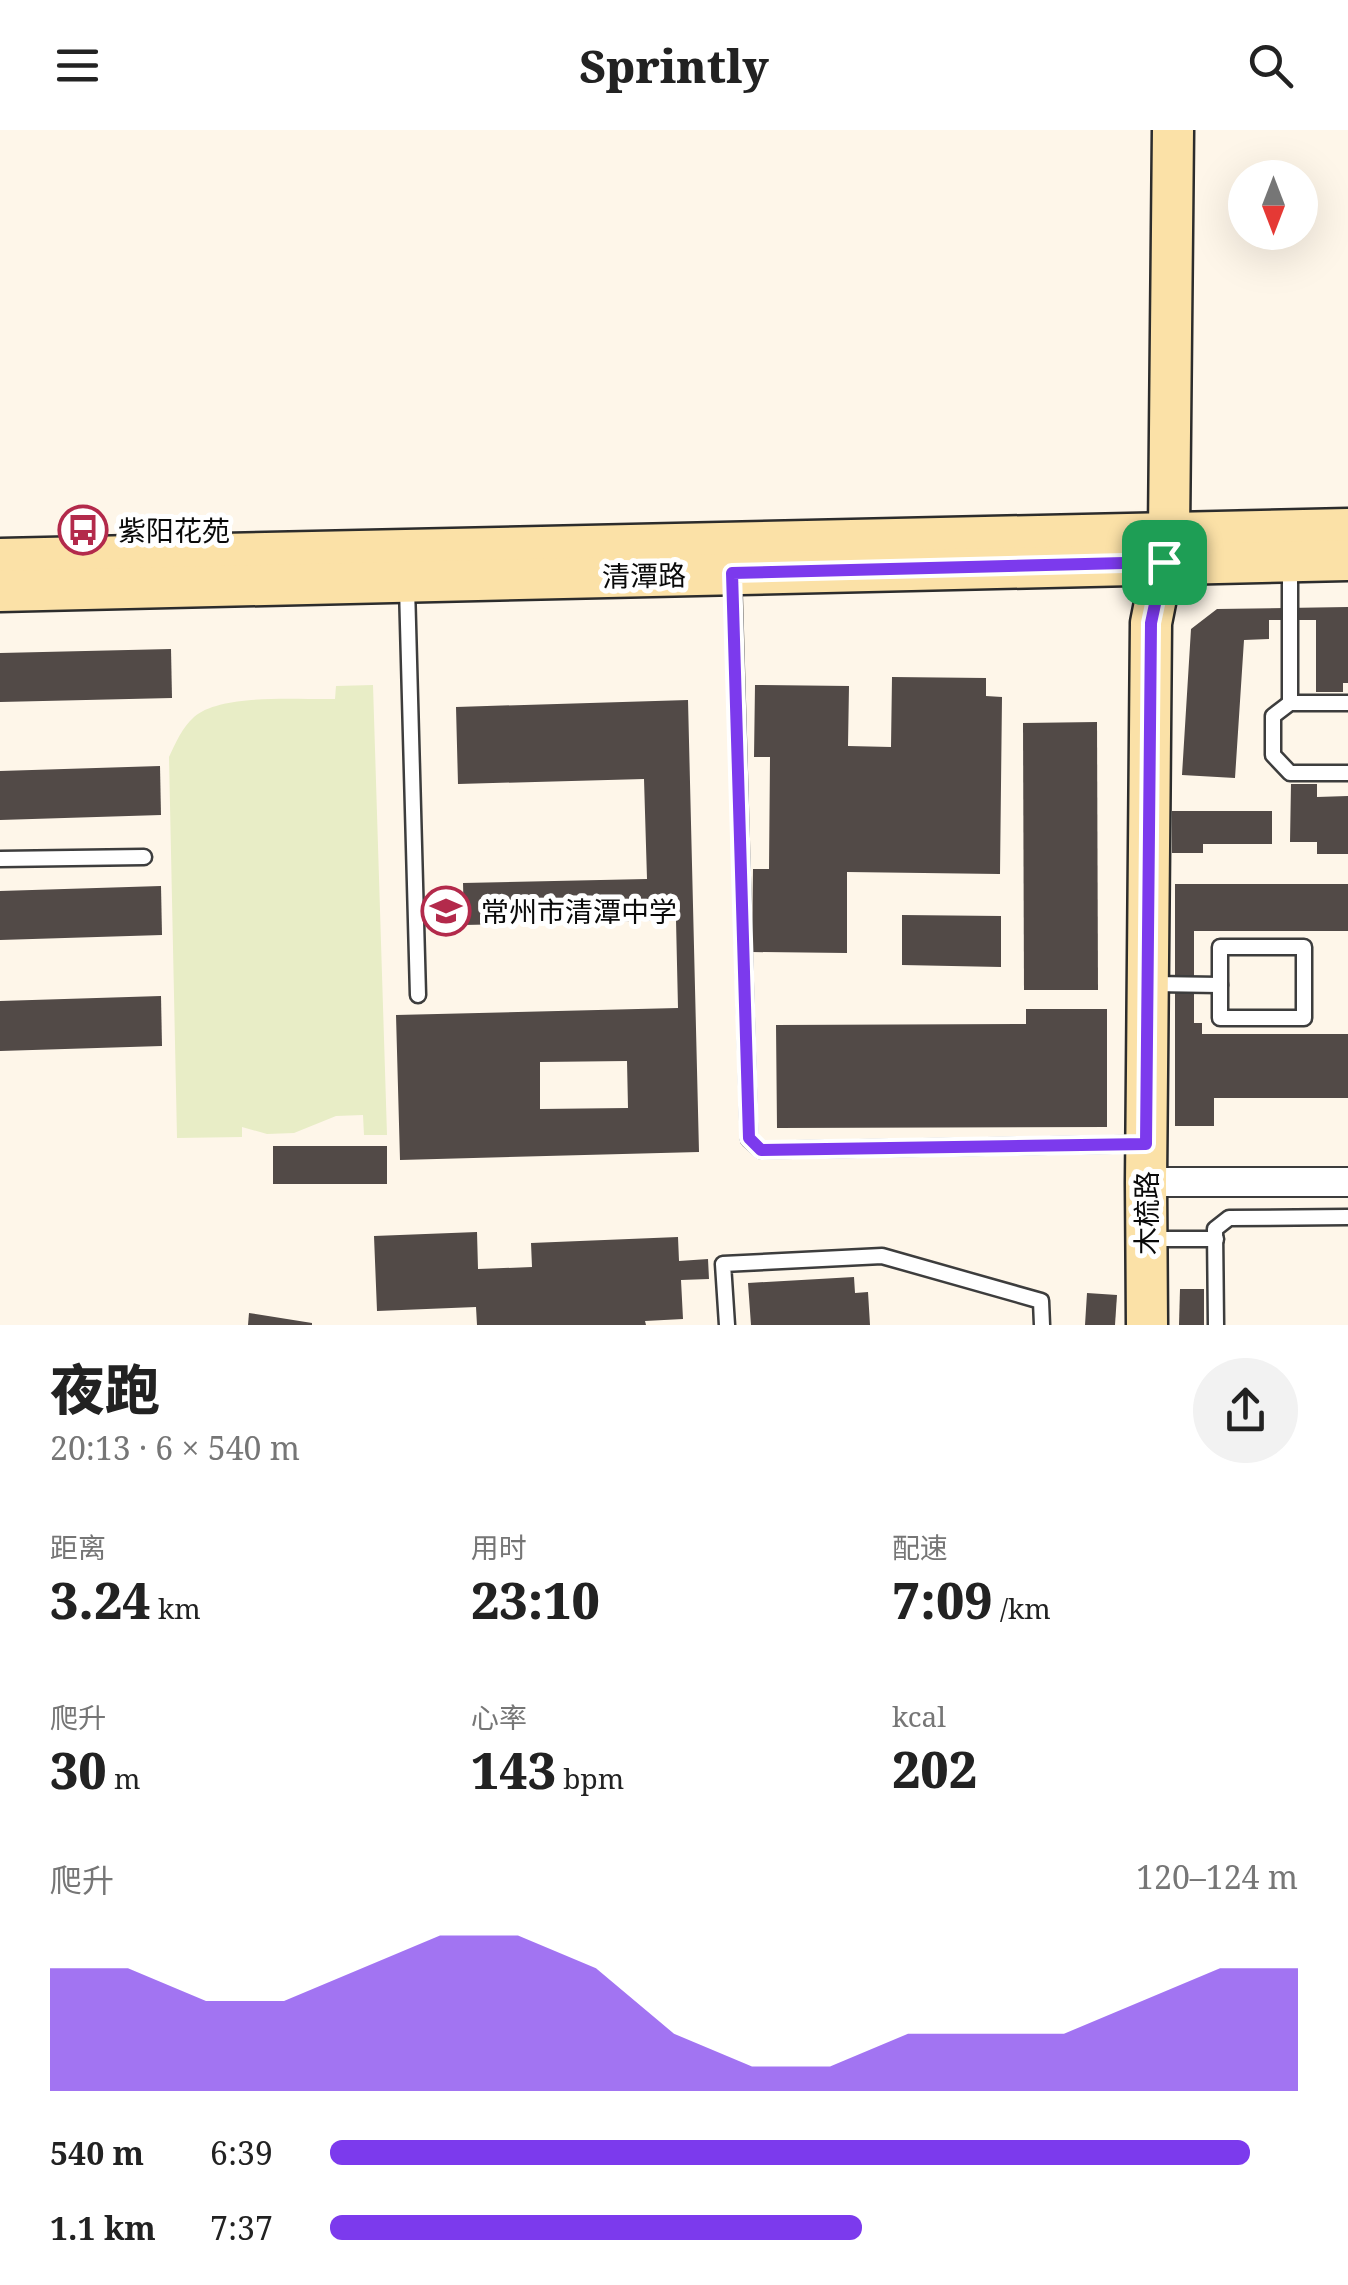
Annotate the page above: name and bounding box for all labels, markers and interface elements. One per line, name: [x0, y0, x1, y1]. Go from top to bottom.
text: Sprintly: [579, 35, 769, 96]
icon: menu: [50, 38, 105, 93]
icon: search: [1243, 38, 1298, 93]
north arrow: [1228, 160, 1318, 250]
map controls: [1228, 160, 1318, 250]
bus stop icon: 紫阳花苑: [57, 504, 109, 556]
place label: 紫阳花苑: [118, 511, 230, 549]
pin: [1122, 520, 1207, 605]
icon: arrive: [1137, 535, 1192, 590]
street label: 清潭路: [602, 555, 686, 595]
school or university icon: 常州市清潭中学: [420, 885, 472, 937]
place label: 常州市清潭中学: [481, 892, 677, 930]
street label: 木梳路: [1127, 1171, 1165, 1255]
text: 夜跑: [50, 1351, 160, 1426]
button: share: [1193, 1358, 1298, 1463]
text: 20:13 · 6 × 540 m: [50, 1426, 300, 1469]
text: 距离: [50, 1528, 106, 1566]
text: 用时: [471, 1528, 527, 1566]
text: 配速: [892, 1528, 948, 1566]
text: 3.24: [50, 1566, 151, 1634]
text: 23:10: [471, 1566, 600, 1634]
text: 7:09: [892, 1566, 993, 1634]
text: km: [151, 1589, 201, 1627]
text: /km: [993, 1589, 1051, 1627]
text: kcal: [892, 1697, 946, 1735]
text: 爬升: [50, 1698, 106, 1736]
text: 心率: [471, 1698, 527, 1736]
text: 202: [892, 1735, 977, 1803]
text: 30: [50, 1736, 107, 1804]
text: 143: [471, 1736, 556, 1804]
text: m: [107, 1759, 140, 1797]
text: bpm: [556, 1759, 624, 1797]
text: 120–124 m: [1136, 1855, 1298, 1898]
text: 爬升: [50, 1858, 114, 1901]
text: 540 m: [50, 2131, 144, 2174]
text: 6:39: [210, 2131, 273, 2174]
text: 1.1 km: [50, 2206, 156, 2249]
text: 7:37: [210, 2206, 273, 2249]

